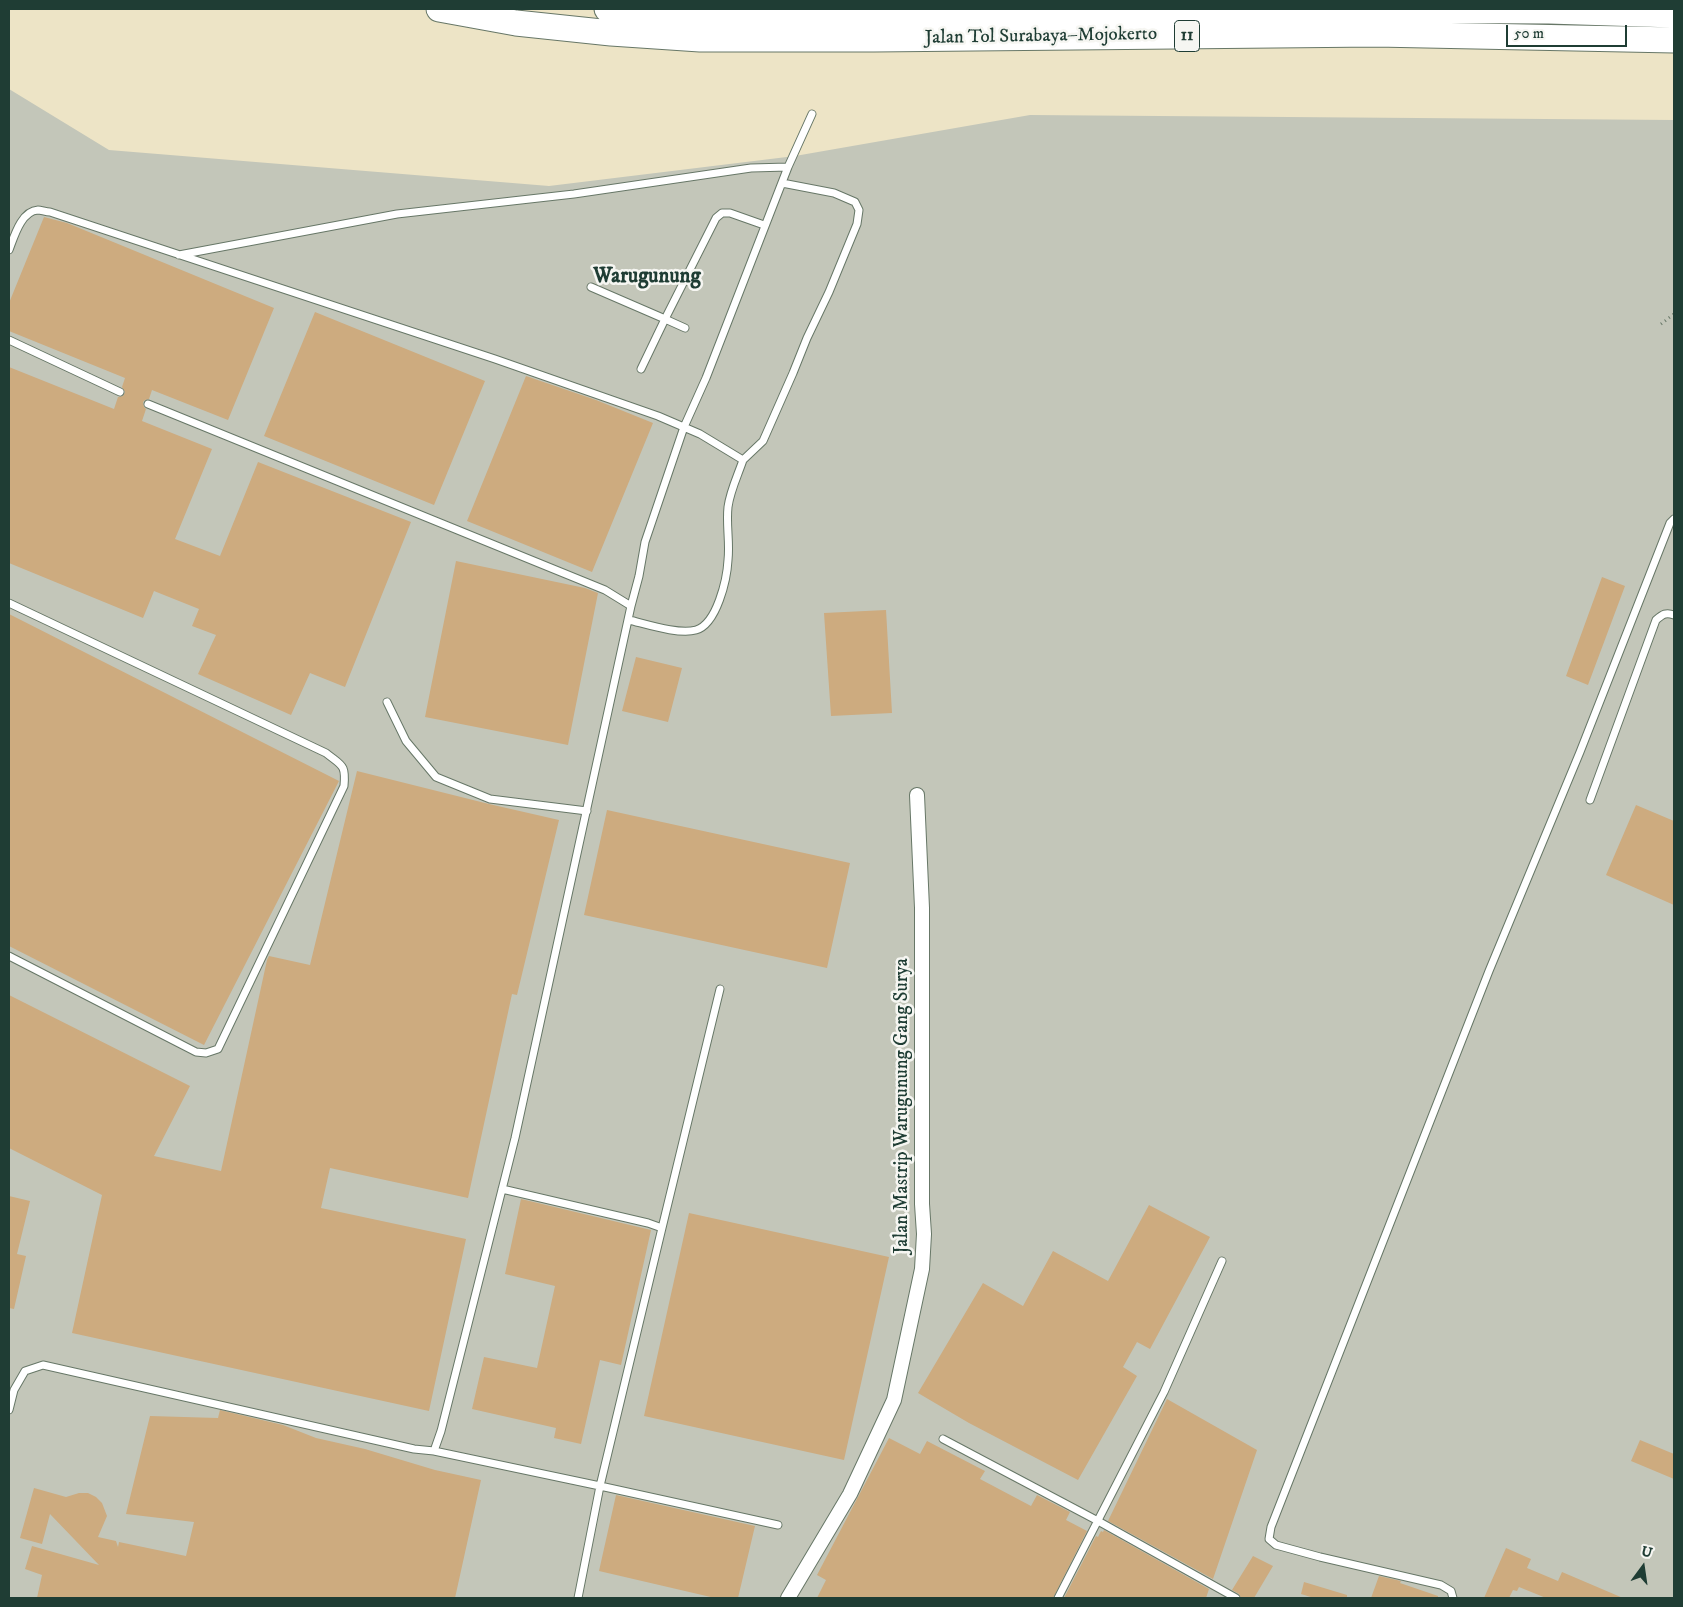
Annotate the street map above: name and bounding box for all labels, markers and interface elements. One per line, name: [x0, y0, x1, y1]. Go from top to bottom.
scale bar: [1508, 15, 1629, 47]
road number: 11: [1174, 20, 1200, 52]
street label: Jalan Tol Surabaya–Mojokerto: [925, 24, 1157, 50]
text: 50 m: [1514, 24, 1544, 43]
district label: Warugunung: [593, 265, 701, 291]
street label: Jalan Mastrip Warugunung Gang Surya: [892, 958, 914, 1254]
north arrow: [1618, 1542, 1668, 1592]
text: U: [1639, 1542, 1654, 1562]

